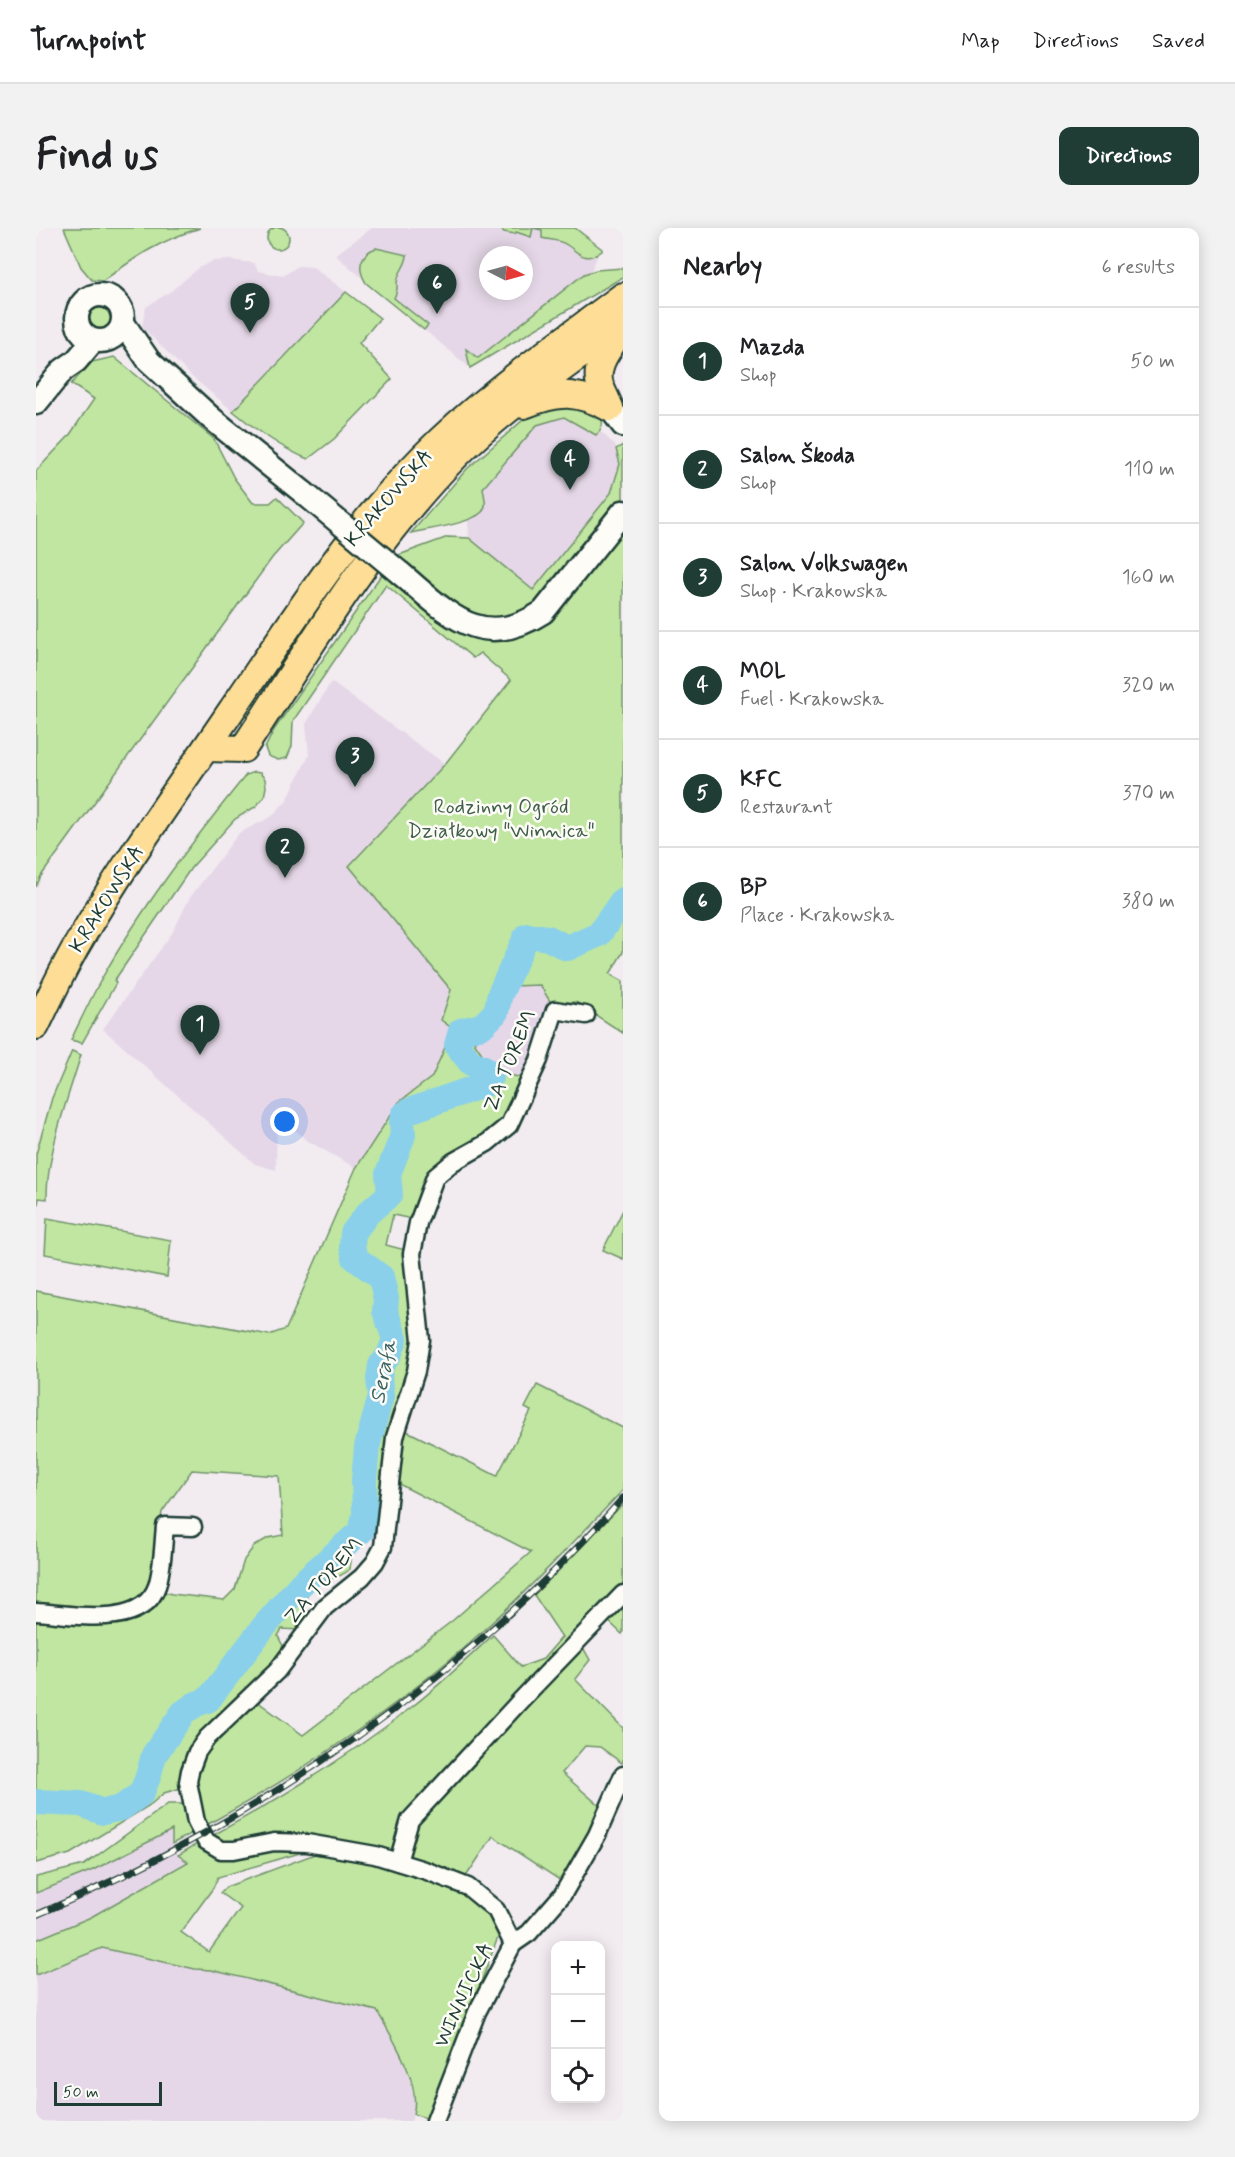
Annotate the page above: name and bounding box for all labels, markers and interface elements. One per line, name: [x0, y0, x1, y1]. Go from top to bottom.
text: Turnpoint: [30, 23, 146, 60]
text: Map: [961, 27, 1000, 55]
text: Directions: [1033, 27, 1119, 55]
text: Saved: [1152, 27, 1205, 55]
button: Directions: [1059, 127, 1199, 185]
text: Find us: [36, 129, 158, 184]
north arrow: [479, 246, 533, 300]
text: Nearby: [683, 250, 762, 284]
text: 6 results: [1102, 254, 1175, 281]
pin: 6: [418, 264, 456, 314]
pin: 5: [230, 284, 270, 333]
text: Mazda: [740, 334, 805, 362]
text: 1: [698, 348, 707, 375]
text: 50 m: [1130, 348, 1175, 375]
text: Shop: [740, 362, 777, 389]
pin: 4: [550, 440, 590, 490]
text: Salon Škoda: [740, 442, 855, 470]
street label: KRAKOWSKA: [338, 443, 440, 553]
text: 2: [698, 456, 707, 483]
text: 110 m: [1124, 456, 1175, 483]
text: Shop: [740, 470, 777, 497]
text: Salon Volkswagen: [740, 550, 908, 578]
text: 3: [698, 564, 707, 591]
text: 160 m: [1122, 564, 1175, 591]
text: Shop · Krakowska: [740, 578, 887, 605]
text: MOL: [740, 658, 786, 686]
text: 4: [697, 672, 708, 699]
text: 320 m: [1122, 672, 1175, 699]
text: Fuel · Krakowska: [740, 686, 884, 713]
pin: 3: [336, 738, 374, 787]
text: KFC: [740, 766, 782, 794]
text: 5: [697, 780, 709, 807]
text: 370 m: [1123, 780, 1175, 807]
park label: Rodzinny Ogród Działkowy "Winnica": [407, 793, 595, 845]
text: Restaurant: [740, 794, 833, 821]
pin: 2: [266, 828, 304, 878]
street label: KRAKOWSKA: [63, 840, 151, 958]
text: BP: [740, 874, 767, 902]
text: 6: [697, 888, 708, 915]
text: 380 m: [1122, 888, 1175, 915]
text: Place · Krakowska: [740, 902, 894, 929]
pin: 1: [180, 1006, 220, 1055]
street label: ZA TOREM: [477, 1006, 543, 1116]
your location: [270, 1107, 299, 1136]
water label: Serafa: [364, 1337, 404, 1406]
street label: ZA TOREM: [278, 1531, 370, 1631]
street label: WINNICKA: [427, 1938, 501, 2052]
map controls: [551, 1941, 605, 2103]
button: +: [551, 1941, 605, 1995]
button: −: [551, 1995, 605, 2049]
button: locate: [551, 2049, 605, 2103]
scale bar: [54, 2079, 162, 2106]
text: 50 m: [63, 2082, 99, 2103]

